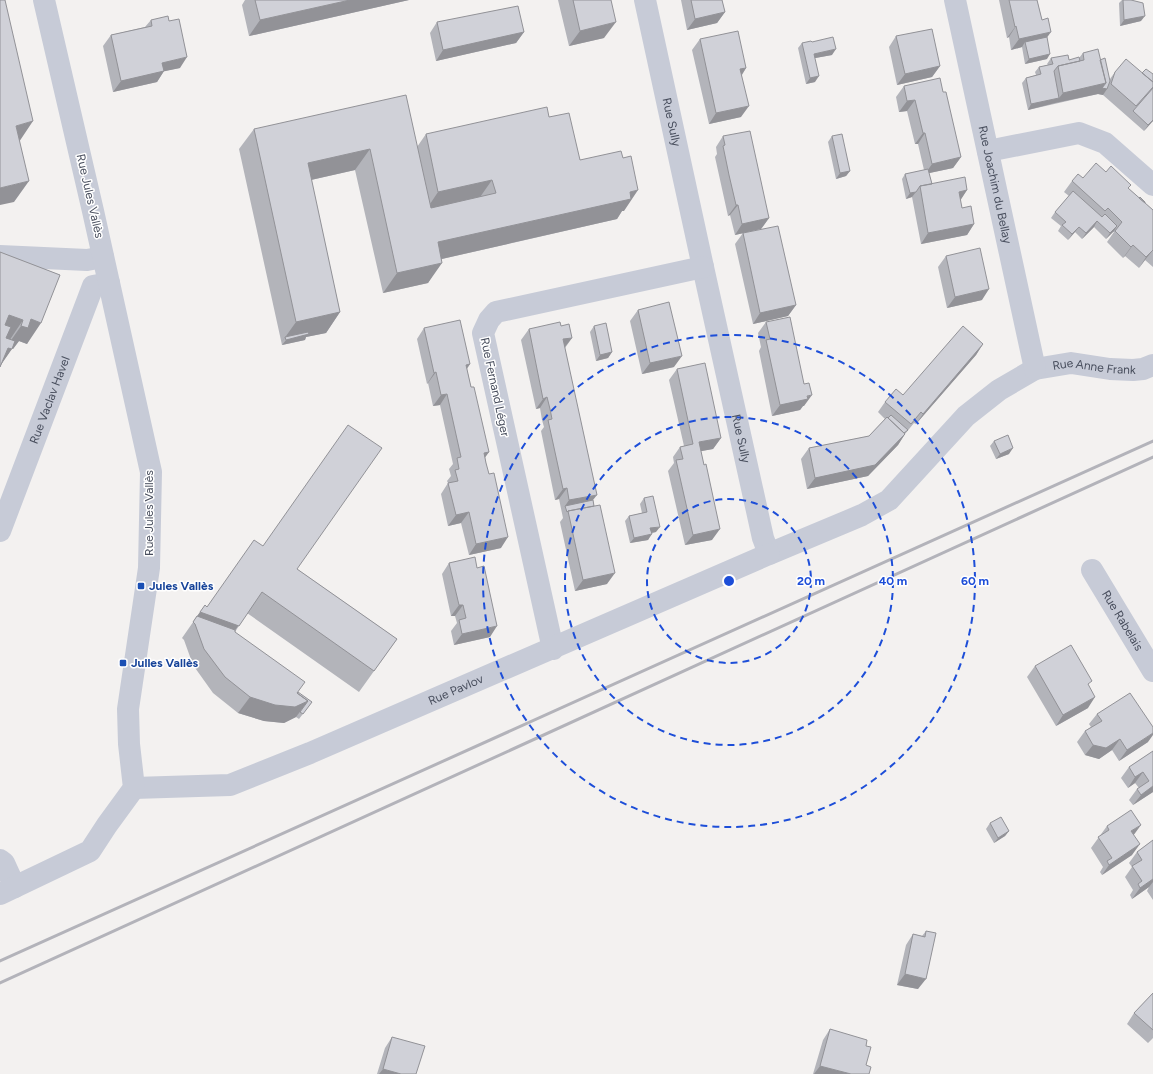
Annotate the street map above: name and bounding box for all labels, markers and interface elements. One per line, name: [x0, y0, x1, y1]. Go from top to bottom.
street label: Rue Sully: [659, 97, 684, 148]
street label: Rue Joachim du Bellay: [975, 124, 1015, 246]
street label: Rue Jules Vallès: [74, 153, 107, 240]
street label: Rue Fernand Léger: [478, 336, 512, 438]
street label: Rue Vaclav Havel: [27, 354, 73, 446]
street label: Rue Anne Frank: [1051, 356, 1136, 377]
street label: Rue Sully: [729, 413, 753, 465]
street label: Rue Jules Vallès: [142, 470, 156, 556]
centre of rings: [722, 574, 736, 588]
text: 20 m: [797, 574, 825, 588]
text: 40 m: [879, 574, 907, 588]
text: 60 m: [961, 574, 989, 588]
place label: Jules Vallès: [149, 579, 214, 593]
marker: Jules Vallès: [136, 581, 146, 591]
street label: Rue Rabelais: [1099, 588, 1146, 654]
place label: Julles Vallès: [131, 656, 199, 670]
marker: Julles Vallès: [118, 658, 128, 668]
street label: Rue Pavlov: [426, 671, 486, 708]

